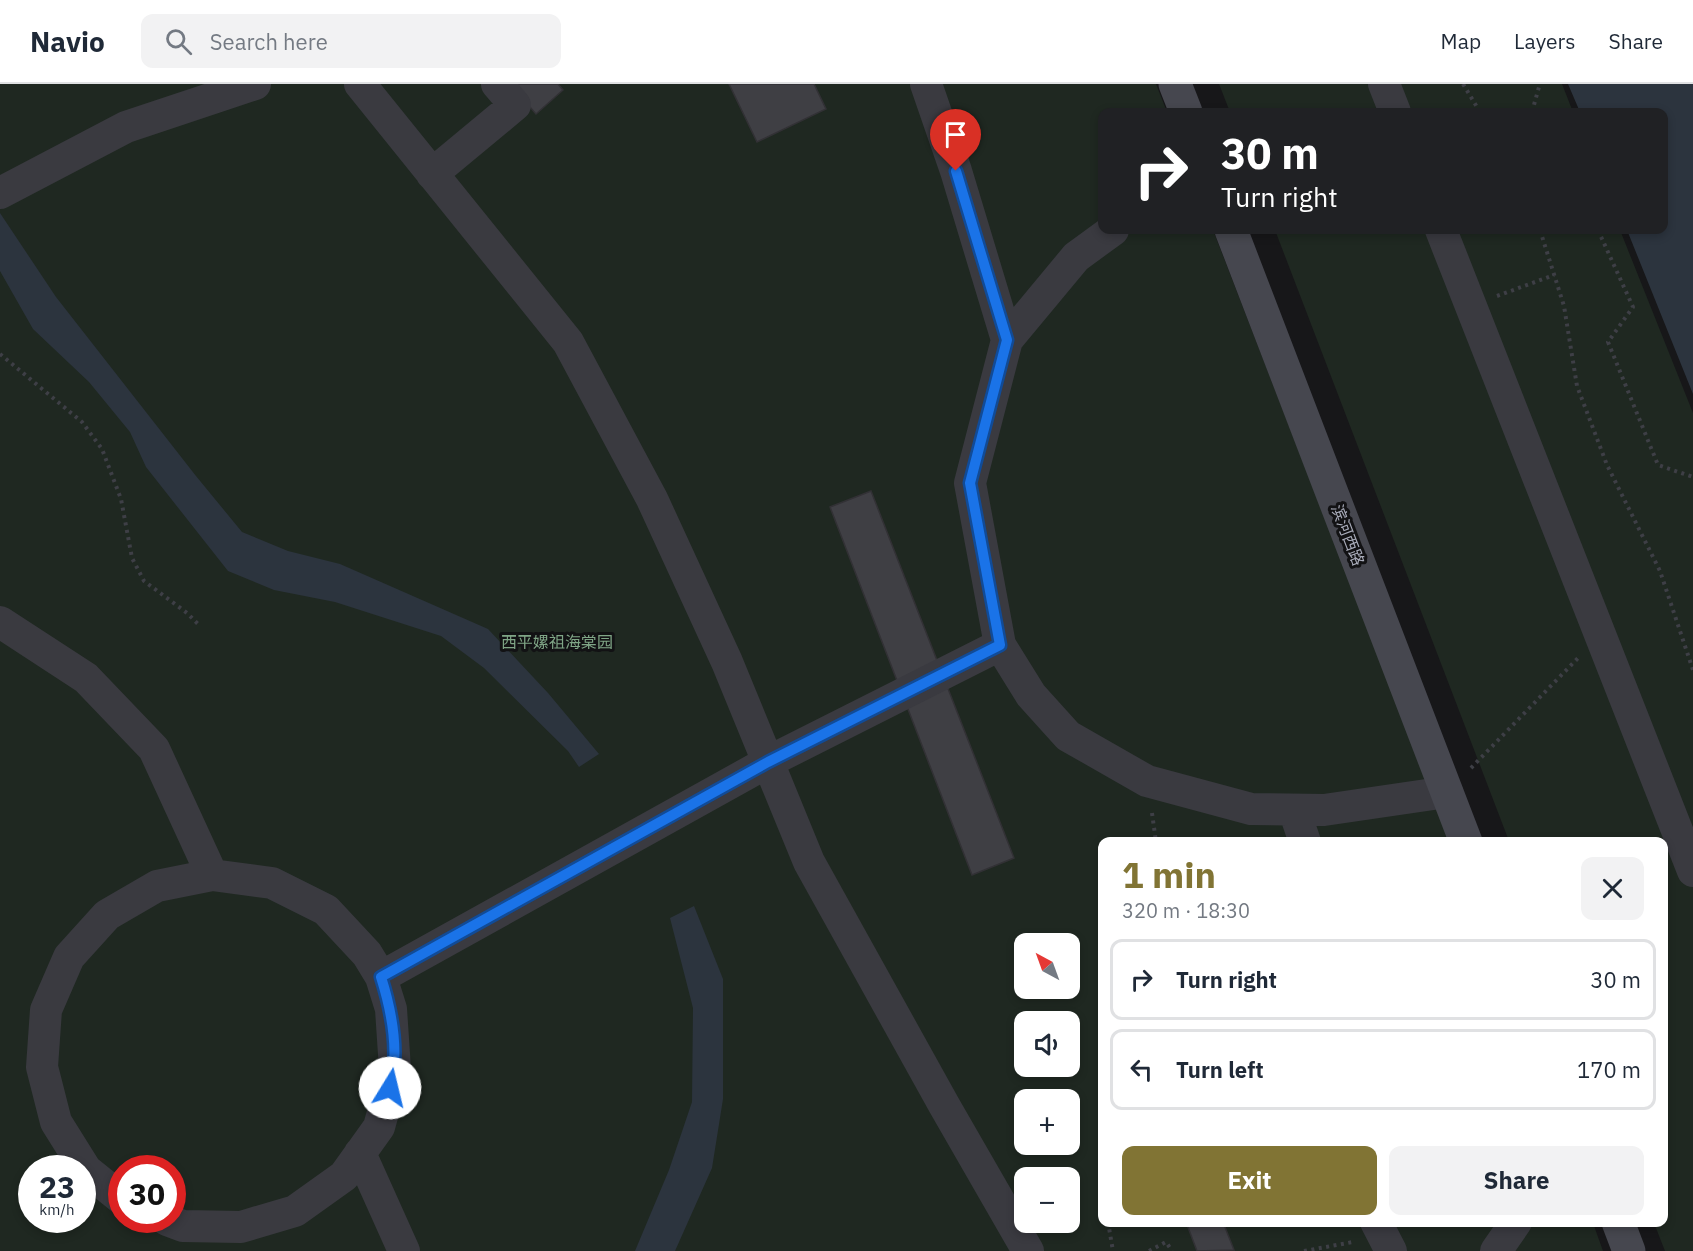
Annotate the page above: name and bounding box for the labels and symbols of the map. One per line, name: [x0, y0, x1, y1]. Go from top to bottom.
pin: [930, 109, 981, 171]
street label: 滨河西路: [1327, 502, 1369, 568]
park label: 西平嫘祖海棠园: [501, 632, 613, 652]
north arrow: [1014, 933, 1080, 999]
position arrow: [358, 1056, 422, 1120]
speed limit sign: 30: [108, 1155, 186, 1233]

